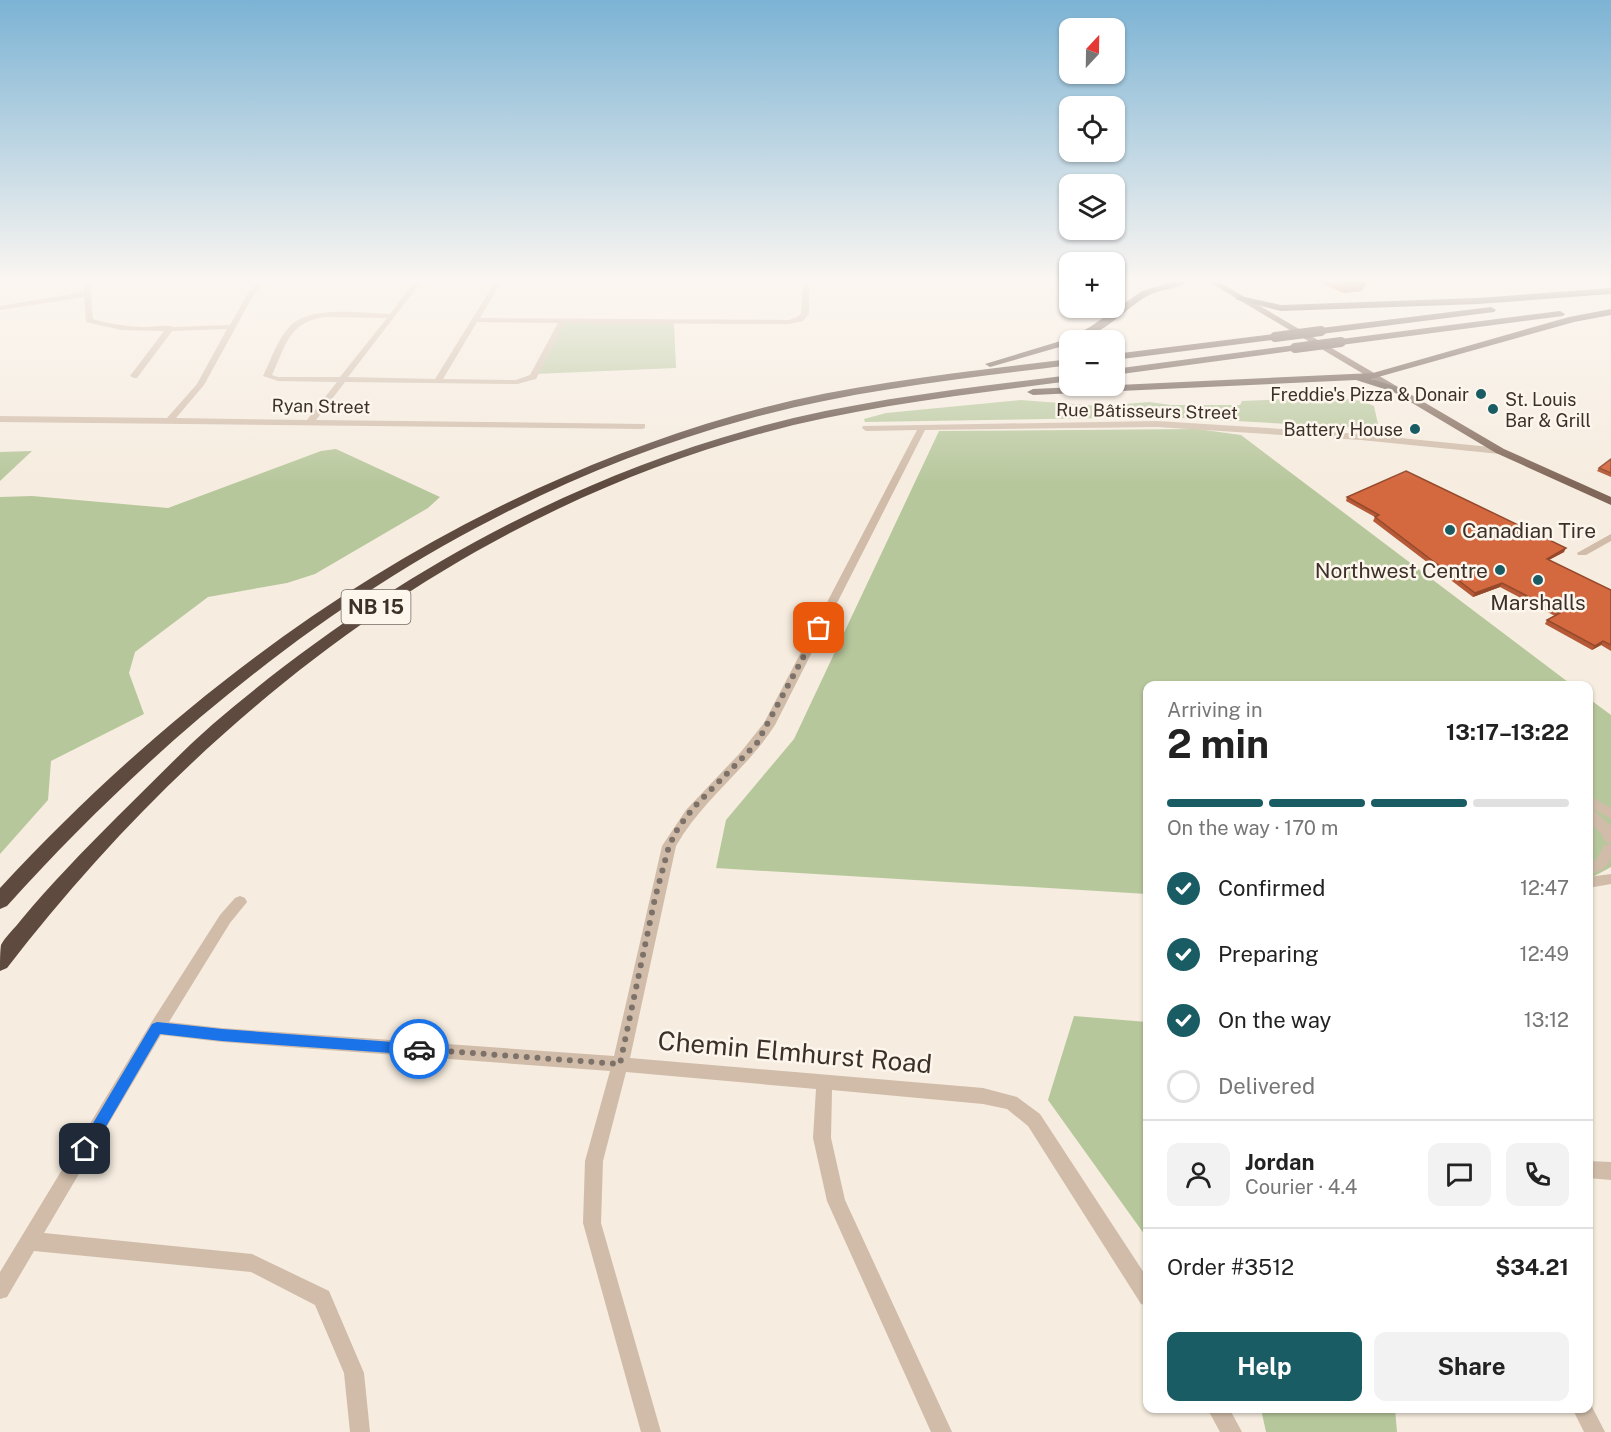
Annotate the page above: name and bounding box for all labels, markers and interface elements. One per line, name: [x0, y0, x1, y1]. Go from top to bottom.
north arrow: [1059, 18, 1125, 84]
map controls: [1059, 18, 1125, 396]
button: locate: [1059, 96, 1125, 162]
button: layers: [1059, 174, 1125, 240]
button: +: [1059, 252, 1125, 318]
button: −: [1059, 330, 1125, 396]
place label: Freddie's Pizza & Donair: [1270, 384, 1469, 405]
marker: Freddie's Pizza & Donair: [1474, 387, 1488, 401]
place label: St. Louis Bar & Grill: [1505, 389, 1591, 431]
street label: Ryan Street: [271, 395, 371, 417]
street label: Rue Bâtisseurs Street: [1056, 399, 1238, 423]
marker: St. Louis Bar & Grill: [1486, 402, 1500, 416]
place label: Battery House: [1284, 419, 1403, 440]
marker: Battery House: [1408, 422, 1422, 436]
place label: Canadian Tire: [1462, 518, 1596, 543]
marker: Canadian Tire: [1443, 523, 1457, 537]
place label: Northwest Centre: [1315, 558, 1488, 583]
marker: Northwest Centre: [1493, 563, 1507, 577]
marker: Marshalls: [1531, 573, 1545, 587]
road number: NB 15: [342, 590, 410, 624]
place label: Marshalls: [1490, 590, 1586, 615]
pin: [793, 602, 844, 653]
icon: bag: [802, 611, 835, 644]
text: Arriving in: [1167, 698, 1262, 722]
text: 13:17–13:22: [1446, 719, 1569, 745]
text: 2 min: [1167, 721, 1269, 767]
text: On the way · 170 m: [1167, 816, 1338, 840]
icon: check: [1167, 872, 1200, 905]
text: Confirmed: [1218, 875, 1325, 901]
text: 12:47: [1520, 876, 1569, 900]
icon: check: [1167, 938, 1200, 971]
text: Preparing: [1218, 941, 1319, 967]
text: 12:49: [1520, 942, 1569, 966]
icon: check: [1167, 1004, 1200, 1037]
text: On the way: [1218, 1007, 1331, 1033]
text: 13:12: [1524, 1008, 1569, 1032]
courier: [389, 1019, 449, 1079]
street label: Chemin Elmhurst Road: [657, 1025, 933, 1079]
icon: car: [403, 1033, 436, 1066]
text: Delivered: [1218, 1073, 1315, 1099]
pin: [59, 1123, 110, 1174]
icon: home: [68, 1132, 101, 1165]
button: person: [1167, 1143, 1230, 1206]
button: chat: [1428, 1143, 1491, 1206]
button: phone: [1506, 1143, 1569, 1206]
text: Jordan: [1245, 1149, 1314, 1175]
text: Courier · 4.4: [1245, 1175, 1357, 1199]
text: Order #3512: [1167, 1254, 1294, 1280]
text: $34.21: [1495, 1254, 1569, 1280]
button: Help: [1167, 1332, 1362, 1401]
button: Share: [1374, 1332, 1569, 1401]

